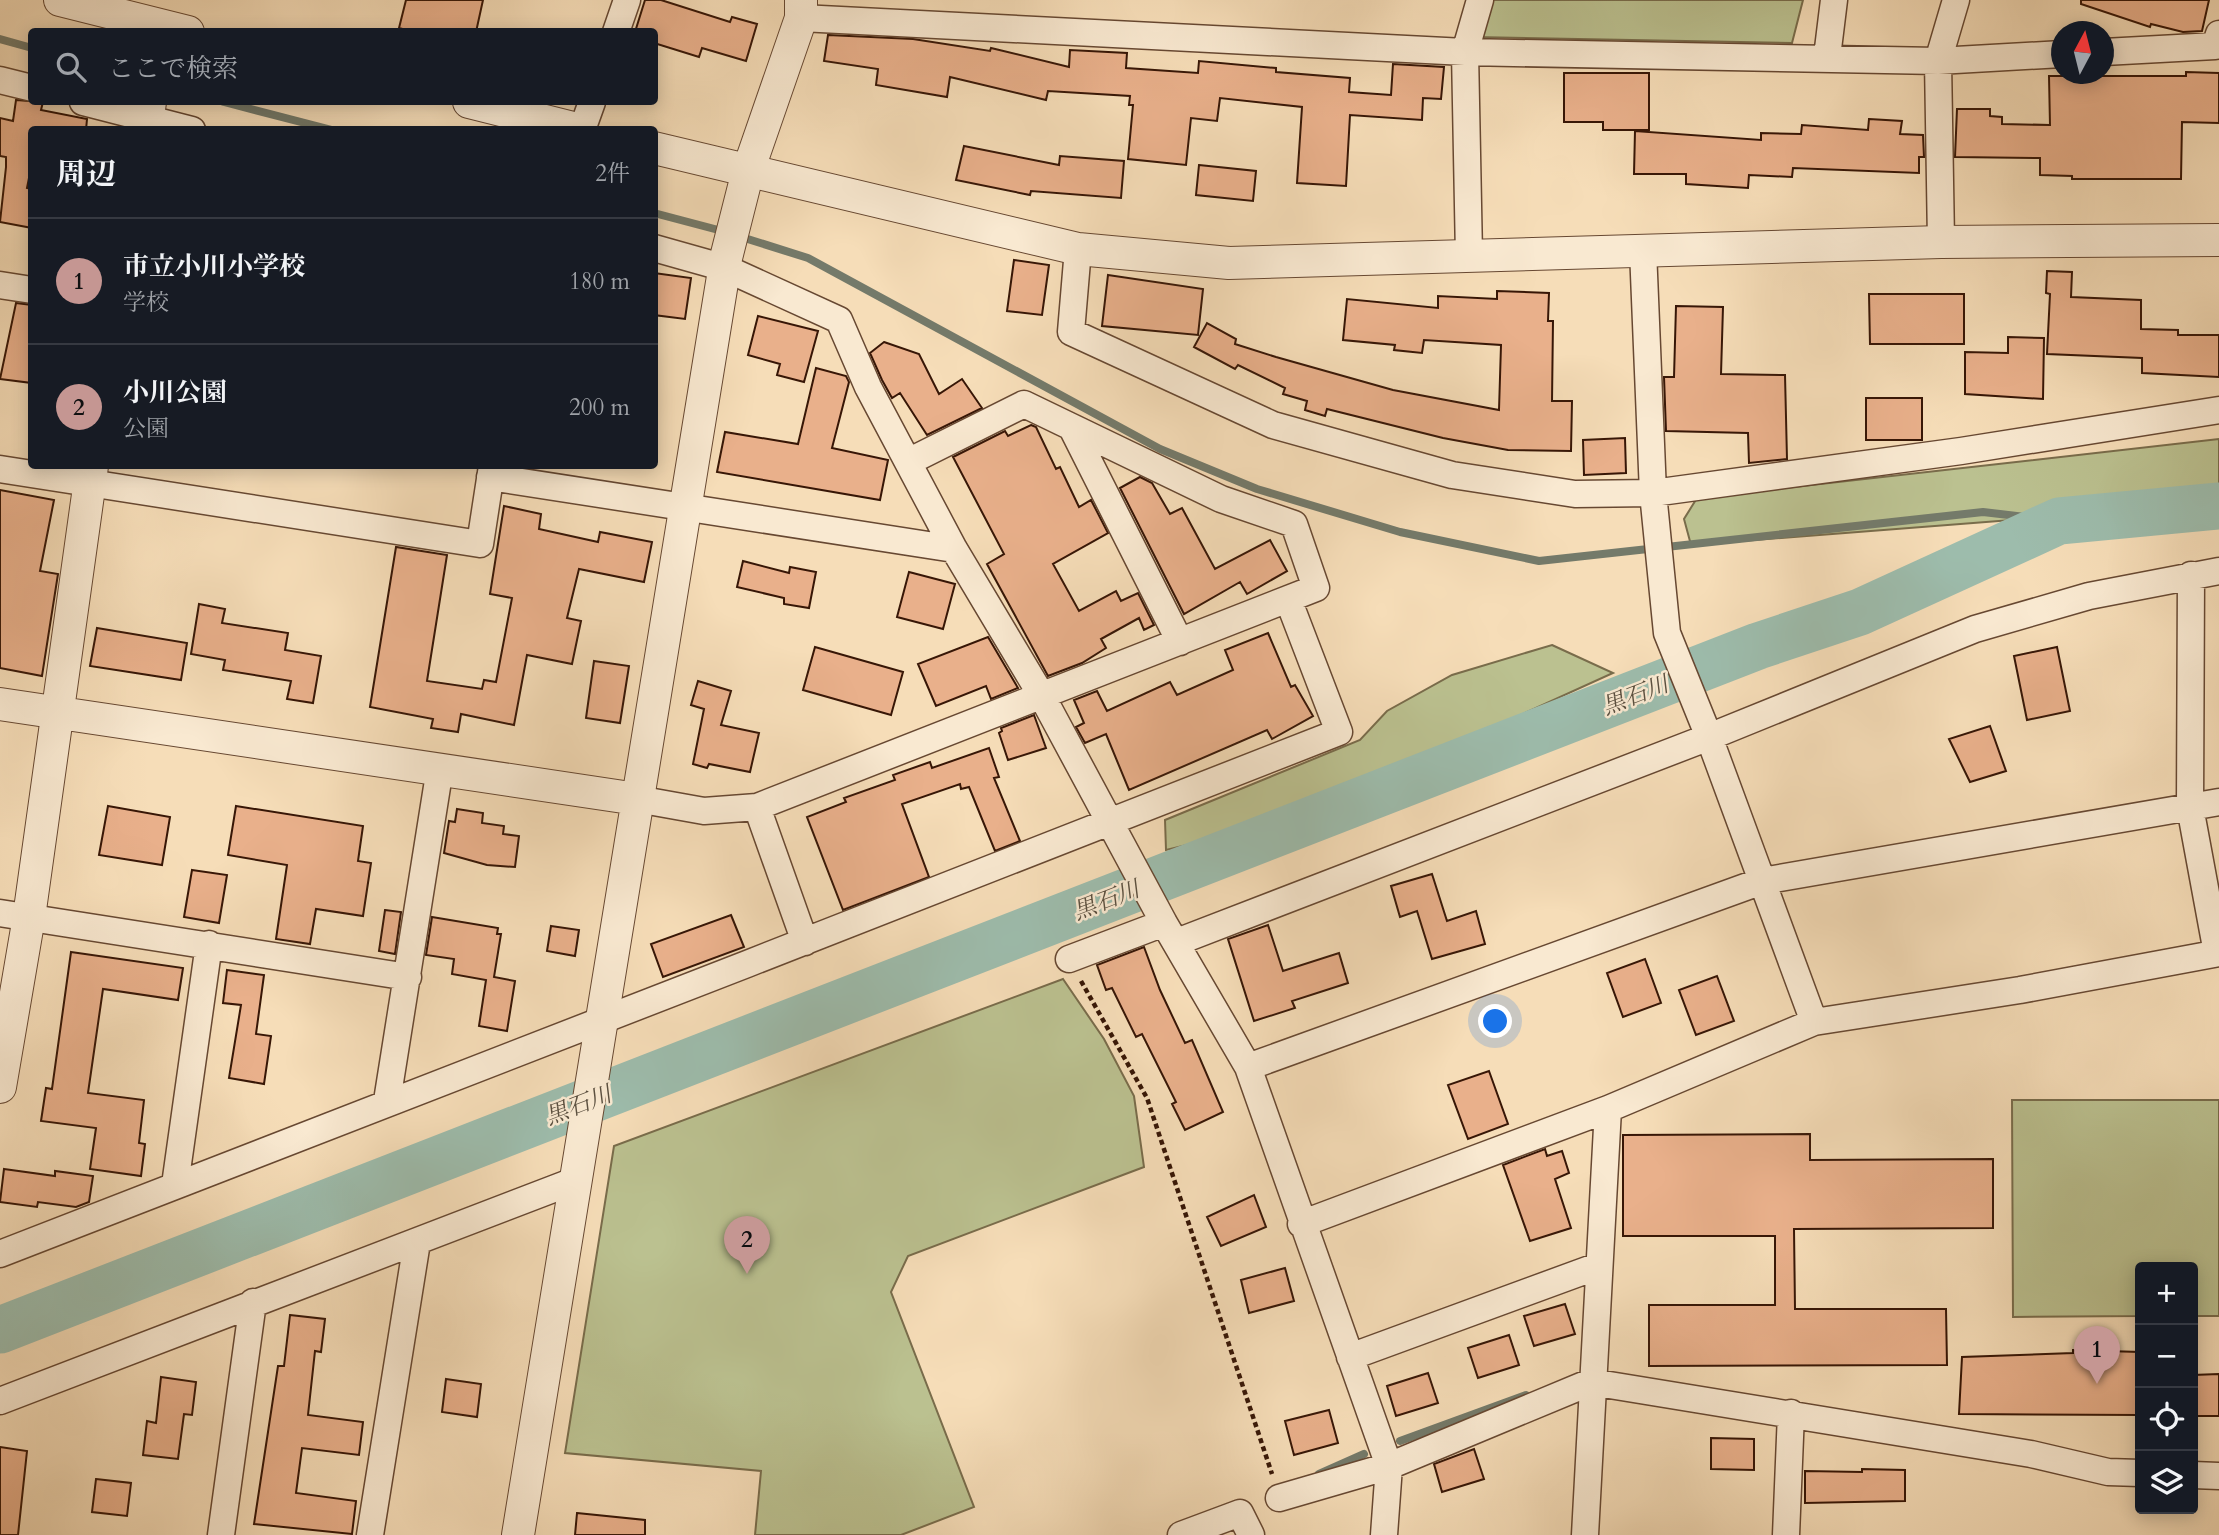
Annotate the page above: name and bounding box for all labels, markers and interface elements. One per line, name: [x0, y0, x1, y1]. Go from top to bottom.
north arrow: [2051, 21, 2114, 84]
search box: [28, 28, 658, 105]
icon: search: [52, 48, 90, 86]
text: ここで検索: [108, 51, 238, 86]
text: 周辺: [56, 154, 116, 195]
text: 2件: [595, 158, 630, 189]
text: 市立小川小学校: [123, 249, 305, 284]
text: 1: [73, 266, 85, 297]
text: 180 m: [569, 266, 630, 297]
text: 学校: [123, 287, 169, 318]
text: 小川公園: [123, 375, 227, 410]
text: 2: [73, 392, 85, 423]
text: 200 m: [569, 392, 630, 423]
text: 公園: [123, 413, 169, 444]
water label: 黒石川: [1597, 668, 1676, 722]
water label: 黒石川: [1068, 873, 1147, 927]
your location: [1478, 1004, 1512, 1038]
water label: 黒石川: [540, 1078, 619, 1132]
pin: 2: [724, 1216, 770, 1274]
map controls: [2135, 1262, 2198, 1514]
button: +: [2135, 1262, 2198, 1325]
button: −: [2135, 1325, 2198, 1388]
pin: 1: [2074, 1326, 2120, 1384]
button: locate: [2135, 1388, 2198, 1451]
button: layers: [2135, 1451, 2198, 1514]

